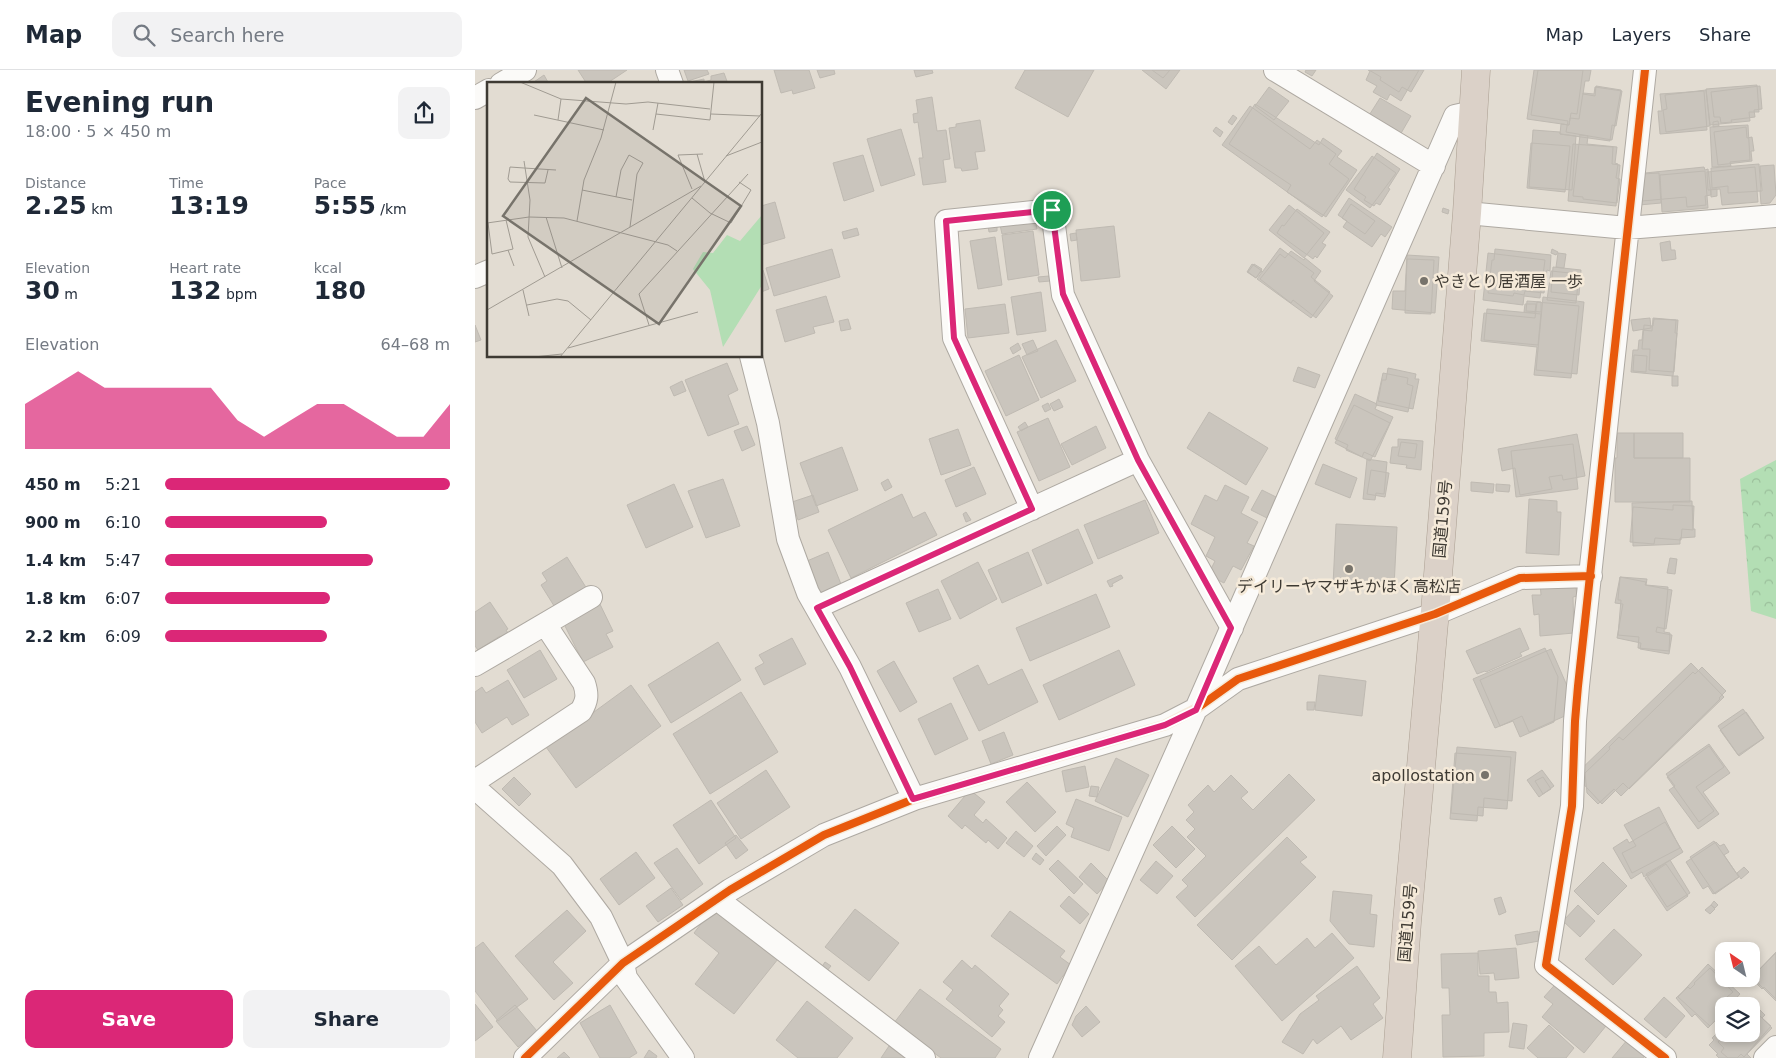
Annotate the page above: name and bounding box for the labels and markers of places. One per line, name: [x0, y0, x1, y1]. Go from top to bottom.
pin: [1031, 189, 1073, 231]
place label: やきとり居酒屋 一歩: [1434, 272, 1583, 291]
marker: やきとり居酒屋 一歩: [1418, 275, 1430, 287]
marker: デイリーヤマザキかほく高松店: [1343, 563, 1355, 575]
place label: デイリーヤマザキかほく高松店: [1237, 577, 1461, 596]
place label: apollostation: [1372, 766, 1475, 785]
marker: apollostation: [1479, 769, 1491, 781]

